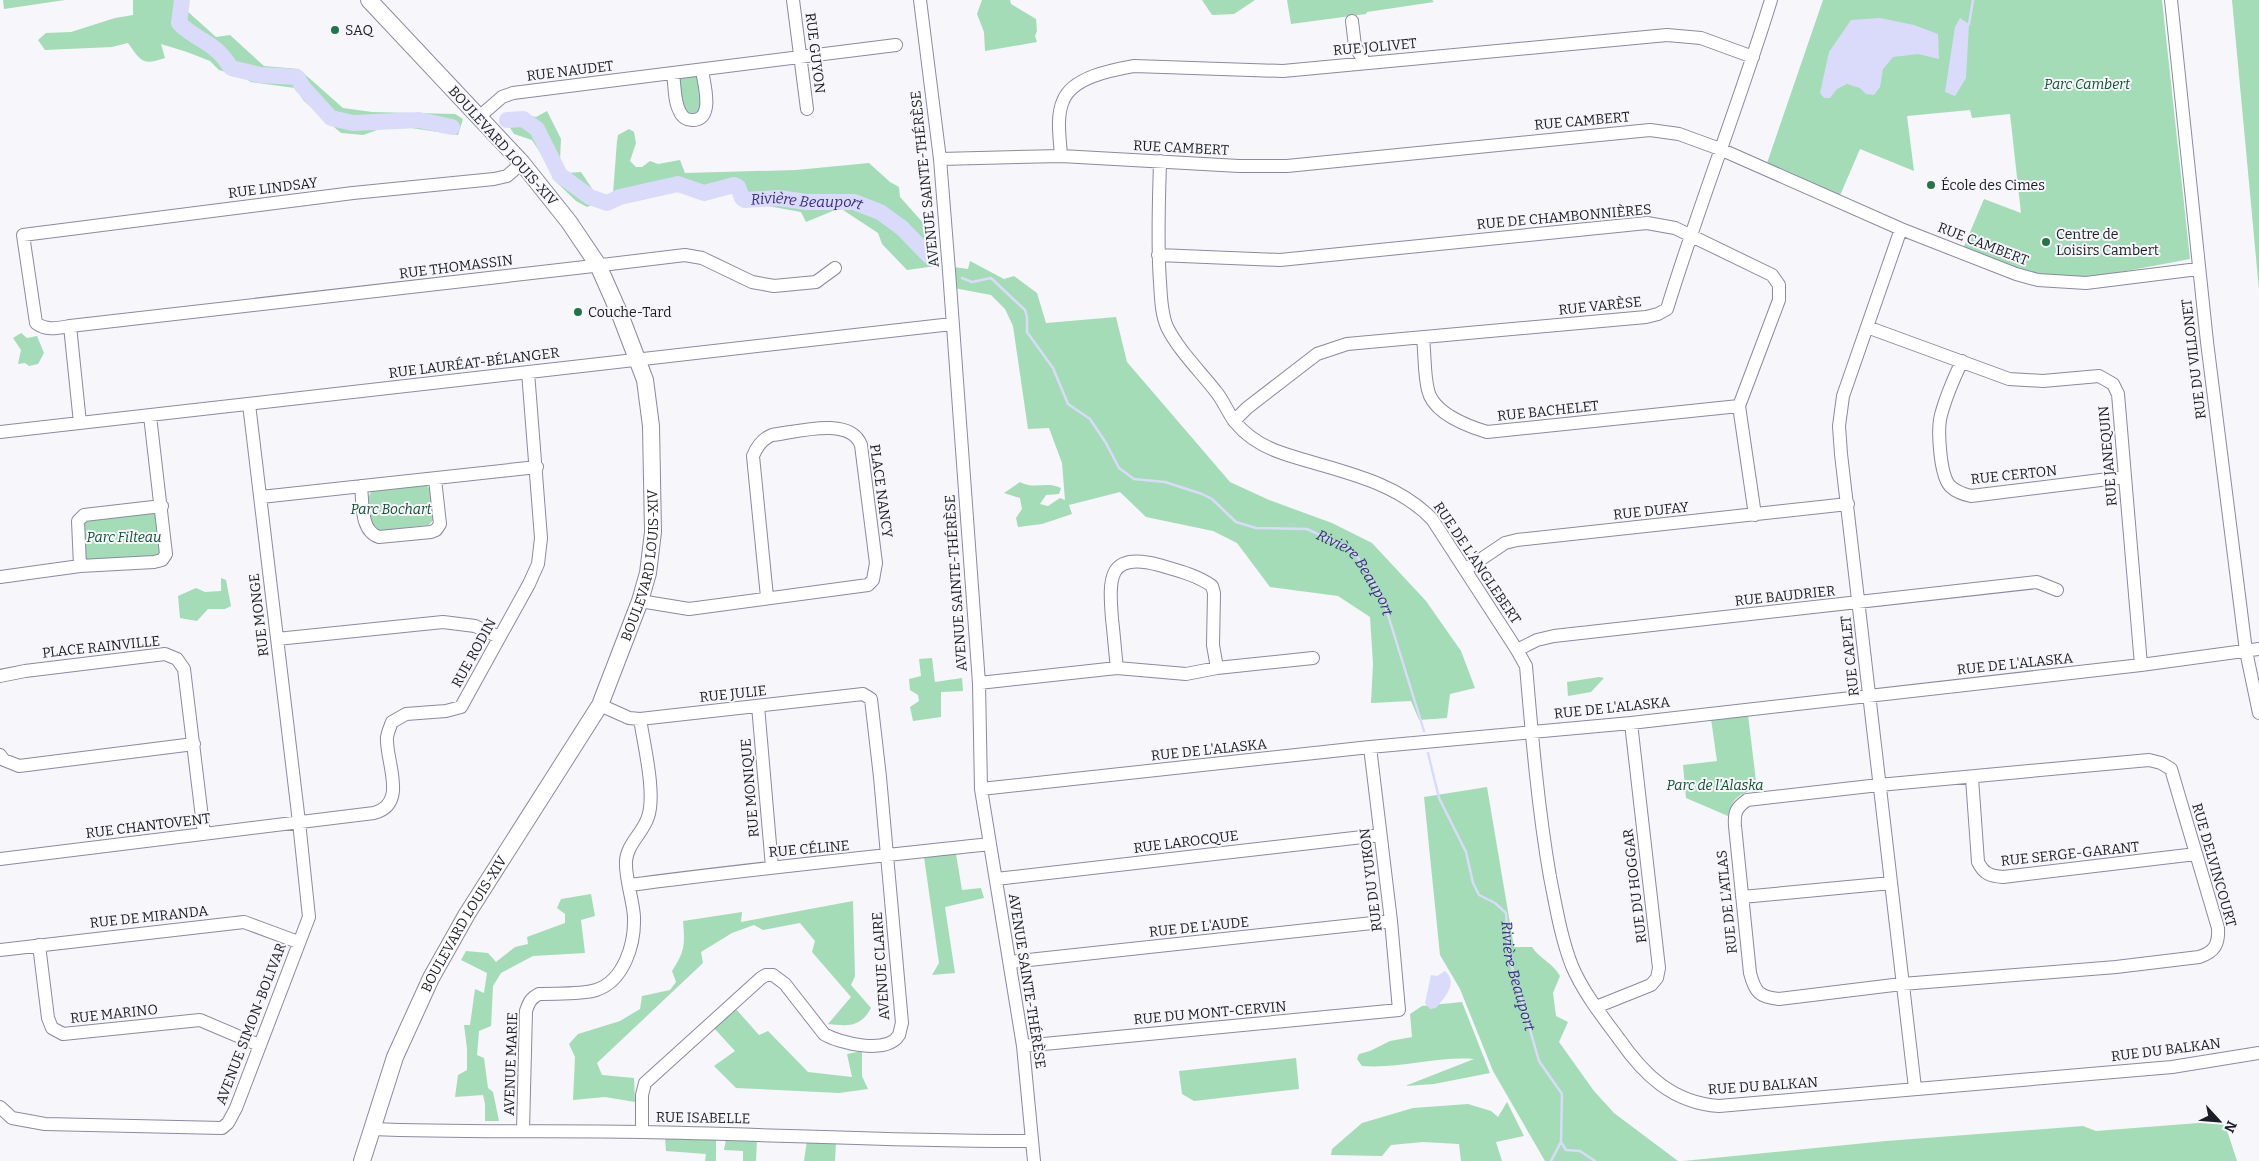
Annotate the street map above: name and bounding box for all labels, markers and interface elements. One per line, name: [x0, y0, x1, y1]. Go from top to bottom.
street label: RUE GUYON: [802, 12, 828, 94]
place label: SAQ: [345, 22, 374, 39]
marker: SAQ: [329, 24, 341, 36]
street label: RUE JOLIVET: [1332, 35, 1418, 59]
street label: RUE NAUDET: [526, 57, 614, 85]
park label: Parc Cambert: [2044, 76, 2131, 93]
street label: BOULEVARD LOUIS-XIV: [445, 83, 561, 210]
street label: AVENUE SAINTE-THÉRÈSE: [906, 90, 943, 268]
street label: RUE CAMBERT: [1534, 108, 1630, 134]
street label: RUE CAMBERT: [1133, 137, 1229, 159]
street label: RUE LINDSAY: [227, 174, 319, 202]
place label: École des Cimes: [1941, 176, 2045, 194]
marker: École des Cimes: [1925, 179, 1937, 191]
water label: Rivière Beauport: [750, 189, 866, 214]
street label: RUE DE CHAMBONNIÈRES: [1476, 200, 1652, 233]
street label: RUE CAMBERT: [1935, 219, 2031, 269]
place label: Centre de Loisirs Cambert: [2056, 226, 2159, 259]
marker: Centre de Loisirs Cambert: [2040, 236, 2052, 248]
street label: RUE THOMASSIN: [398, 252, 514, 282]
street label: RUE VARÈSE: [1557, 292, 1642, 319]
street label: RUE DU VILLONET: [2178, 298, 2210, 420]
place label: Couche-Tard: [588, 304, 671, 321]
marker: Couche-Tard: [572, 306, 584, 318]
street label: RUE LAURÉAT-BÉLANGER: [388, 343, 560, 382]
street label: RUE BACHELET: [1497, 397, 1599, 425]
street label: RUE JANEQUIN: [2095, 405, 2121, 507]
street label: PLACE NANCY: [866, 443, 896, 539]
street label: RUE CERTON: [1970, 462, 2058, 488]
street label: BOULEVARD LOUIS-XIV: [617, 489, 662, 643]
street label: AVENUE SAINTE-THÉRÈSE: [940, 494, 971, 672]
street label: RUE DE L'ANGLEBERT: [1430, 499, 1524, 627]
street label: RUE DUFAY: [1612, 499, 1690, 523]
park label: Parc Bochart: [350, 501, 433, 518]
water label: Rivière Beauport: [1314, 526, 1397, 618]
park label: Parc Filteau: [87, 529, 161, 546]
street label: RUE MONGE: [245, 572, 273, 658]
street label: RUE BAUDRIER: [1734, 582, 1836, 610]
street label: RUE RODIN: [448, 615, 500, 691]
street label: RUE CAPLET: [1837, 615, 1863, 697]
street label: PLACE RAINVILLE: [41, 632, 161, 662]
street label: RUE DE L'ALASKA: [1956, 649, 2074, 679]
street label: RUE JULIE: [699, 682, 767, 706]
street label: RUE DE L'ALASKA: [1553, 693, 1671, 723]
street label: RUE DE L'ALASKA: [1150, 735, 1268, 765]
street label: RUE MONIQUE: [737, 738, 763, 838]
park label: Parc de l'Alaska: [1666, 777, 1764, 794]
street label: RUE DELVINCOURT: [2188, 801, 2240, 929]
street label: RUE CHANTOVENT: [85, 810, 211, 842]
street label: RUE LAROCQUE: [1133, 827, 1239, 857]
street label: RUE DU YUKON: [1356, 827, 1386, 933]
street label: RUE DU HOGGAR: [1620, 828, 1650, 944]
street label: RUE CÉLINE: [768, 836, 850, 861]
street label: RUE SERGE-GARANT: [2000, 838, 2140, 870]
street label: RUE DE L'ATLAS: [1713, 849, 1741, 955]
street label: BOULEVARD LOUIS-XIV: [417, 852, 510, 995]
street label: AVENUE SAINTE-THÉRÈSE: [1005, 892, 1050, 1070]
street label: RUE DE MIRANDA: [89, 902, 209, 932]
street label: AVENUE CLAIRE: [869, 911, 893, 1021]
street label: RUE DE L'AUDE: [1148, 913, 1250, 941]
water label: Rivière Beauport: [1498, 920, 1539, 1034]
street label: AVENUE SIMON-BOLIVAR: [212, 941, 290, 1107]
street label: RUE DU MONT-CERVIN: [1133, 998, 1287, 1028]
street label: RUE MARINO: [69, 1001, 159, 1027]
street label: AVENUE MARIE: [501, 1012, 521, 1116]
street label: RUE DU BALKAN: [2110, 1035, 2222, 1065]
street label: RUE DU BALKAN: [1707, 1074, 1819, 1098]
north arrow: [2194, 1096, 2244, 1146]
street label: RUE ISABELLE: [656, 1109, 750, 1127]
text: N: [2220, 1118, 2240, 1135]

